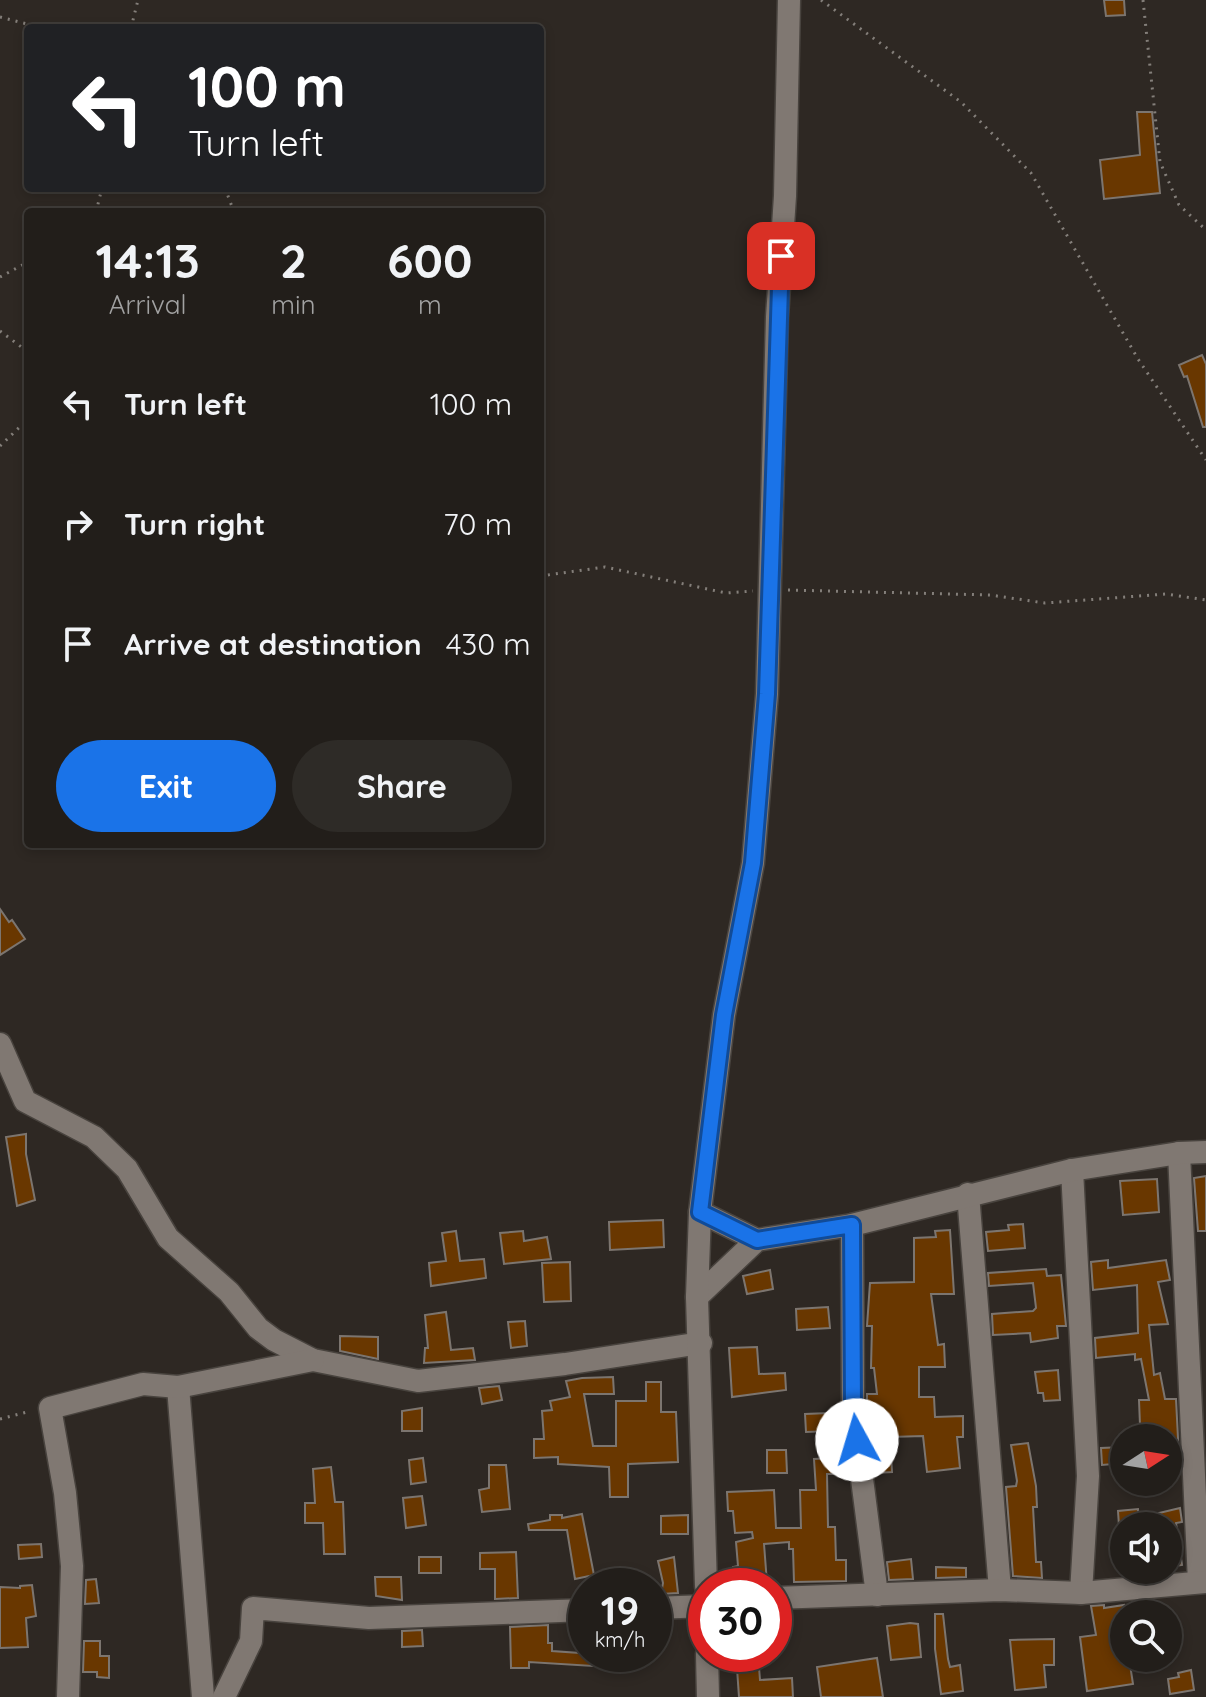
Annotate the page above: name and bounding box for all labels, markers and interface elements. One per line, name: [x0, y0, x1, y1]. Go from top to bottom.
text: 100 m: [188, 51, 346, 121]
icon: left: [56, 56, 160, 160]
text: Turn left: [188, 120, 324, 165]
pin: [747, 222, 815, 290]
text: 14:13: [95, 230, 200, 290]
text: 2: [280, 230, 307, 290]
text: 600: [387, 230, 473, 290]
icon: arrive: [759, 234, 803, 278]
text: Arrival: [109, 288, 187, 321]
text: min: [271, 288, 316, 321]
text: m: [418, 288, 442, 321]
icon: left: [56, 382, 100, 426]
text: Turn left: [124, 385, 247, 423]
text: 100 m: [430, 385, 512, 423]
icon: right: [56, 502, 100, 546]
text: Turn right: [124, 505, 265, 543]
text: 70 m: [443, 505, 512, 543]
icon: arrive: [56, 622, 100, 666]
text: Arrive at destination: [124, 625, 422, 663]
text: 430 m: [446, 625, 531, 663]
button: Exit: [56, 740, 276, 832]
button: Share: [292, 740, 512, 832]
position arrow: [815, 1398, 899, 1482]
north arrow: [1110, 1424, 1182, 1496]
map controls: [1110, 1424, 1182, 1672]
button: sound: [1110, 1512, 1182, 1584]
speed limit sign: 30: [688, 1568, 792, 1672]
text: 19: [601, 1585, 639, 1635]
button: search: [1110, 1600, 1182, 1672]
text: km/h: [595, 1627, 645, 1652]

